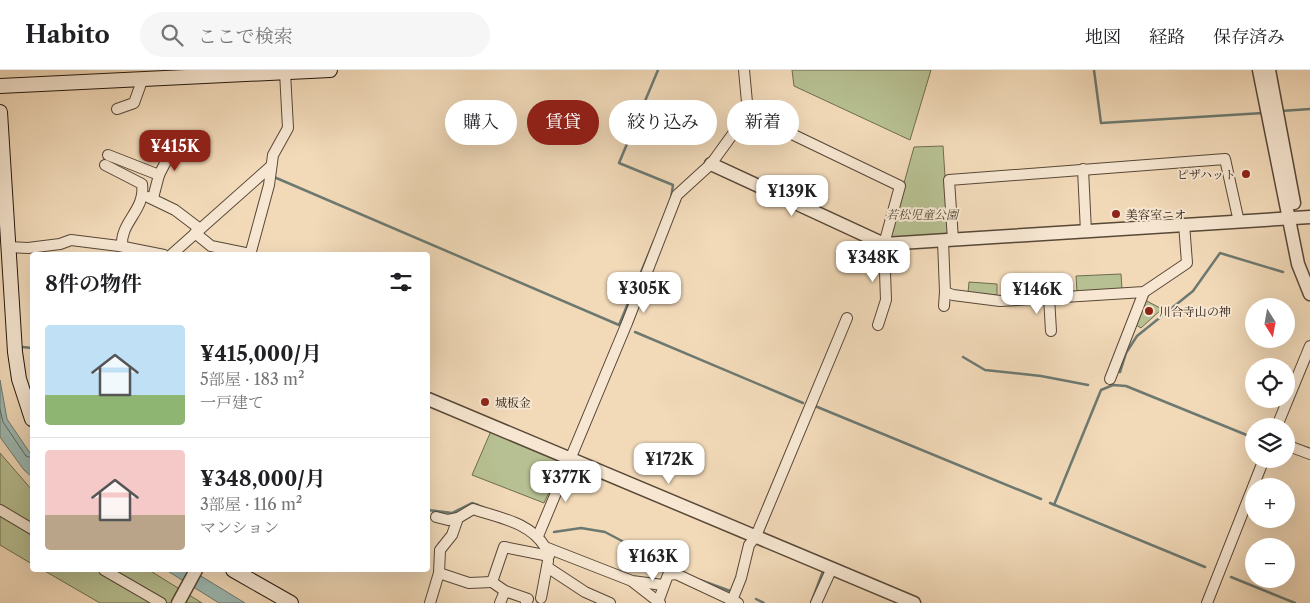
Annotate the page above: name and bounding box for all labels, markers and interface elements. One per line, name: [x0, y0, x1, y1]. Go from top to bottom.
search box: [140, 12, 490, 57]
text: Habito: [25, 20, 110, 49]
icon: search: [158, 21, 186, 49]
text: ここで検索: [198, 25, 293, 48]
text: 地図: [1085, 26, 1121, 48]
text: 経路: [1149, 26, 1185, 48]
text: 保存済み: [1213, 26, 1285, 48]
chip: 購入: [445, 100, 517, 145]
chip: 賃貸: [527, 100, 599, 145]
chip: 絞り込み: [609, 100, 717, 145]
chip: 新着: [727, 100, 799, 145]
pin: ¥415K: [140, 129, 210, 172]
text: ¥415K: [150, 136, 200, 156]
place label: ピザハット: [1177, 167, 1236, 182]
marker: ピザハット: [1240, 168, 1252, 180]
pin: ¥139K: [757, 174, 827, 217]
text: ¥139K: [767, 181, 817, 201]
park label: 若松児童公園: [886, 207, 960, 222]
place label: 美容室ニオ: [1126, 207, 1186, 222]
marker: 美容室ニオ: [1110, 208, 1122, 220]
pin: ¥348K: [838, 240, 908, 283]
text: ¥348K: [847, 247, 899, 267]
icon: filters: [387, 268, 415, 296]
text: 8件の物件: [45, 271, 142, 296]
pin: ¥305K: [609, 272, 679, 314]
pin: ¥146K: [1002, 272, 1072, 315]
text: ¥305K: [618, 278, 670, 298]
text: ¥146K: [1012, 279, 1062, 299]
north arrow: [1245, 298, 1295, 348]
map controls: [1245, 298, 1295, 588]
place label: 川合寺山の神: [1159, 304, 1231, 319]
marker: 川合寺山の神: [1143, 305, 1155, 317]
text: ¥415,000/月: [200, 341, 322, 366]
icon: home: [85, 345, 145, 405]
button: locate: [1245, 358, 1295, 408]
text: 5部屋 · 183 m²: [200, 369, 304, 389]
text: 一戸建て: [200, 392, 264, 412]
place label: 城板金: [495, 395, 531, 410]
marker: 城板金: [479, 396, 491, 408]
button: layers: [1245, 418, 1295, 468]
pin: ¥172K: [634, 442, 704, 485]
text: ¥172K: [645, 449, 693, 469]
pin: ¥377K: [531, 460, 601, 503]
text: ¥348,000/月: [200, 466, 326, 491]
text: ¥377K: [541, 467, 591, 487]
icon: home: [85, 470, 145, 530]
button: +: [1245, 478, 1295, 528]
text: 3部屋 · 116 m²: [200, 494, 302, 514]
text: マンション: [200, 517, 279, 537]
button: −: [1245, 538, 1295, 588]
pin: ¥163K: [618, 540, 688, 582]
text: ¥163K: [628, 546, 678, 566]

